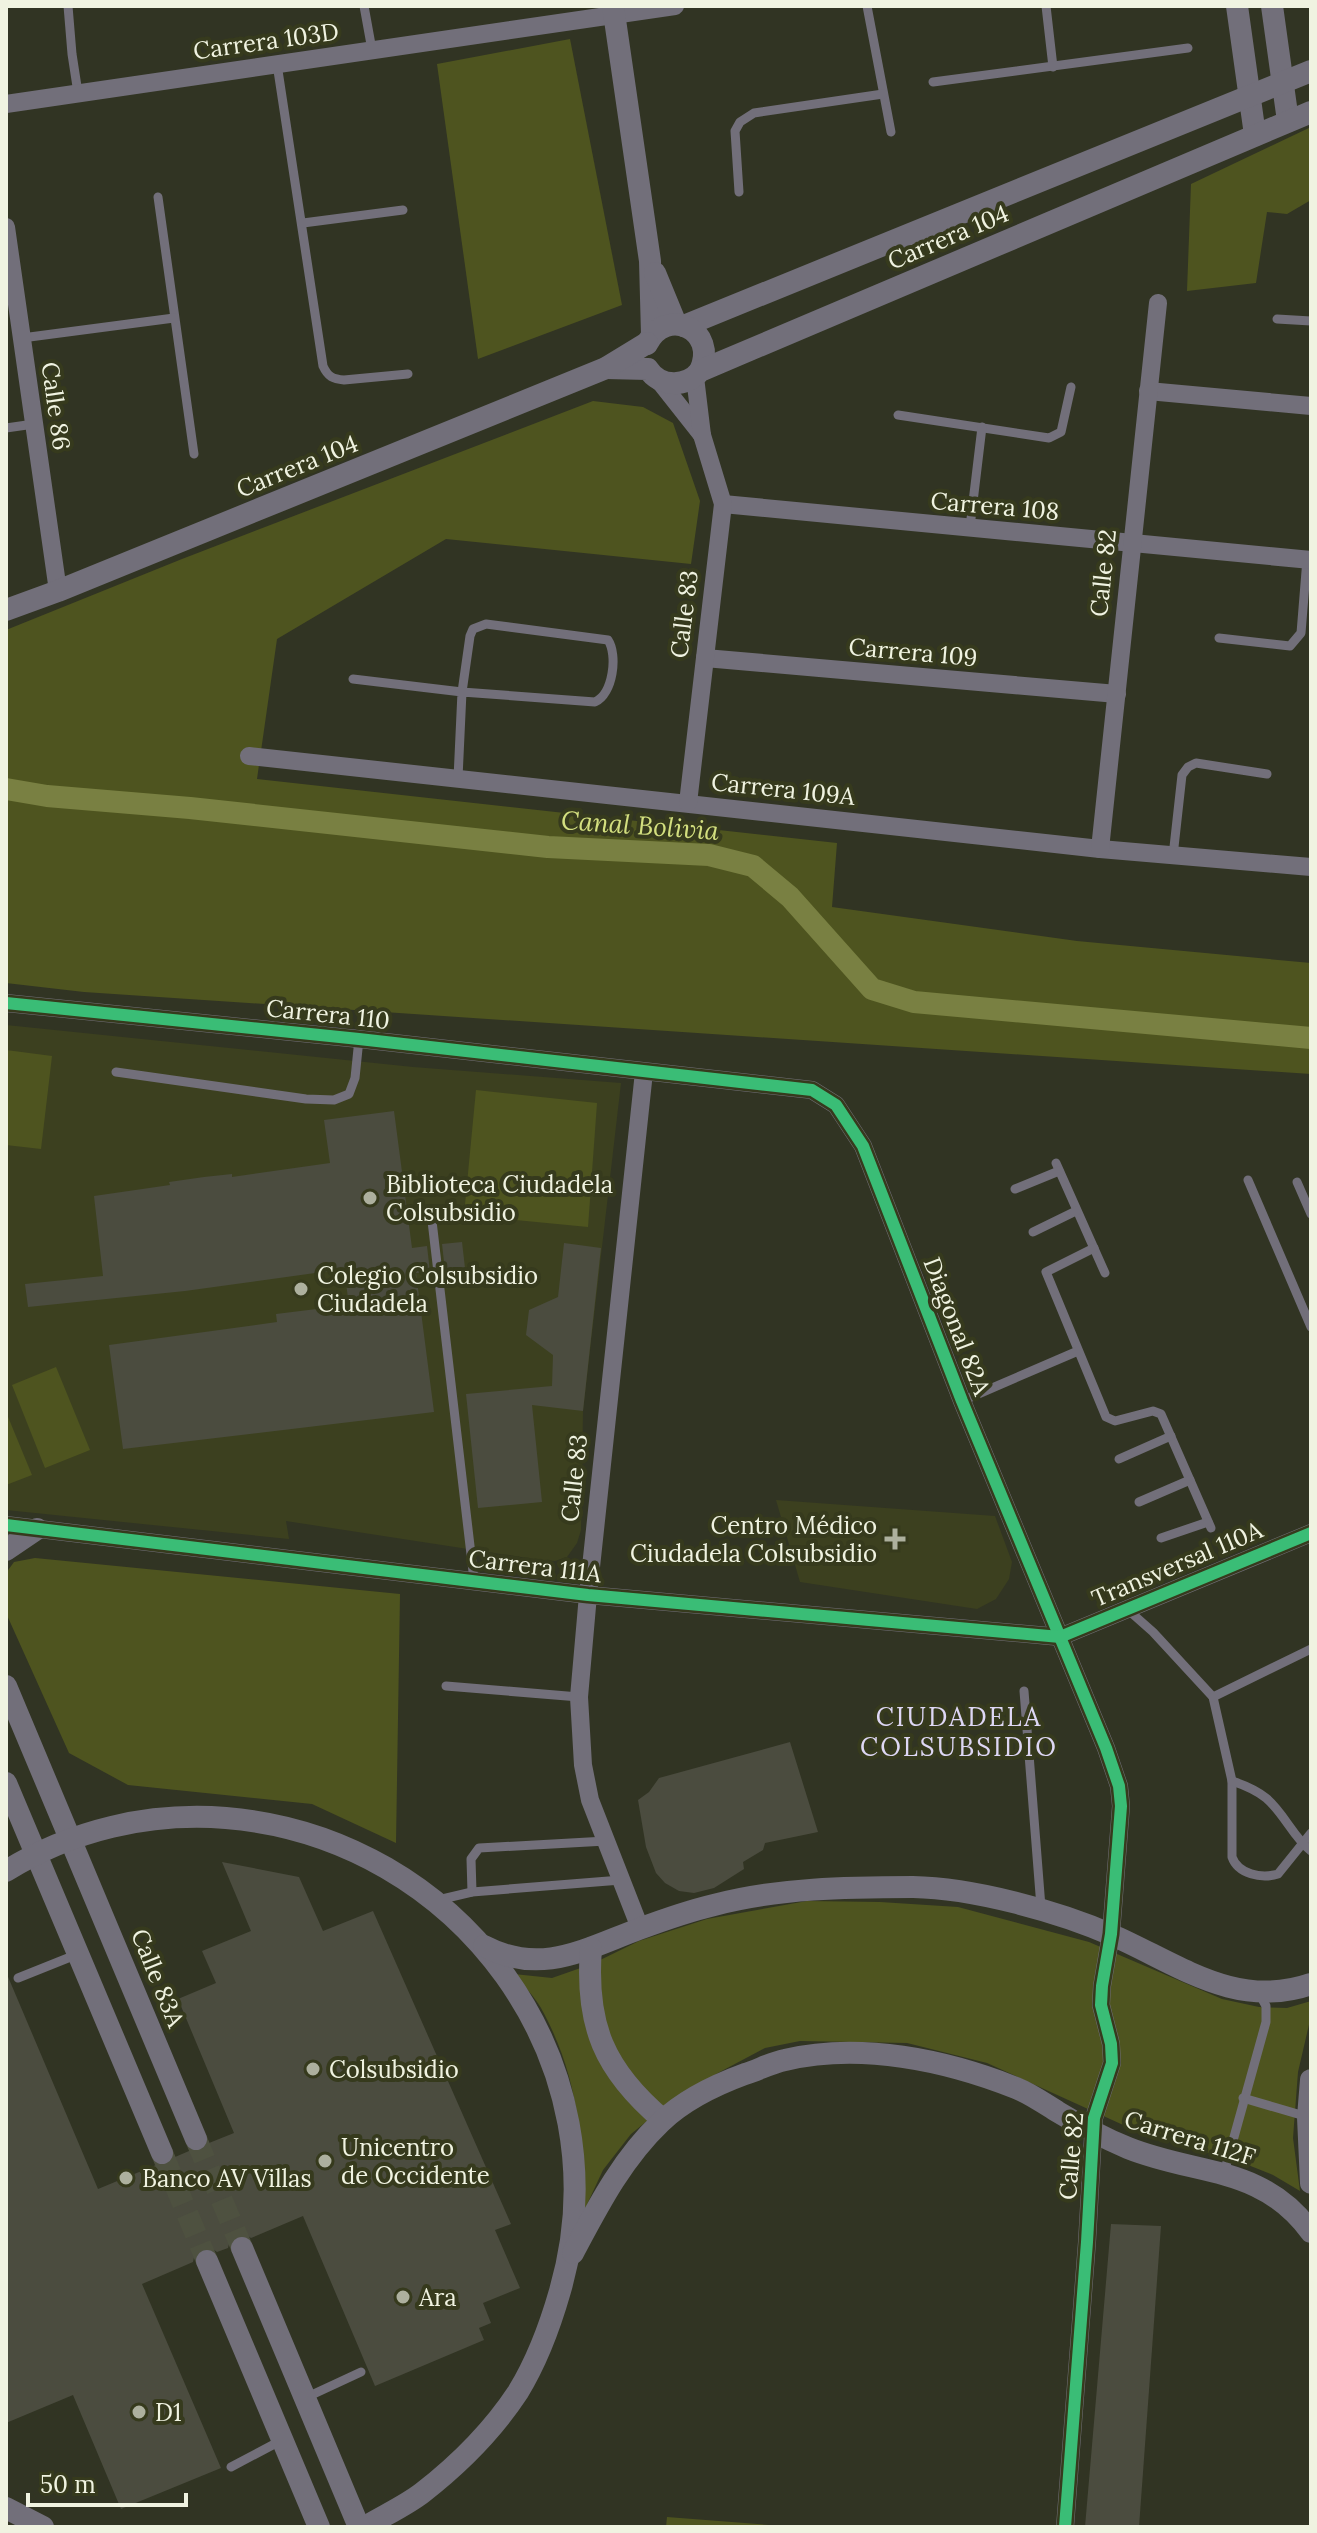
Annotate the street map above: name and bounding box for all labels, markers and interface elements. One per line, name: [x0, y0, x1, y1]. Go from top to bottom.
street label: Carrera 103D: [191, 15, 341, 67]
street label: Carrera 104: [883, 198, 1013, 276]
street label: Calle 86: [34, 360, 78, 452]
street label: Carrera 104: [232, 428, 362, 504]
street label: Carrera 108: [929, 485, 1061, 527]
street label: Calle 82: [1083, 528, 1123, 618]
street label: Calle 83: [663, 568, 705, 660]
street label: Carrera 109: [847, 631, 979, 673]
street label: Carrera 109A: [710, 766, 857, 812]
water label: Canal Bolivia: [560, 803, 721, 847]
street label: Carrera 110: [265, 992, 391, 1036]
place label: Biblioteca Ciudadela Colsubsidio: [386, 1169, 613, 1228]
marker: Biblioteca Ciudadela Colsubsidio: [361, 1189, 379, 1207]
street label: Diagonal 82A: [916, 1253, 998, 1400]
place label: Colegio Colsubsidio Ciudadela: [317, 1260, 538, 1319]
marker: Colegio Colsubsidio Ciudadela: [292, 1280, 310, 1298]
street label: Calle 83: [554, 1432, 594, 1524]
place label: Centro Médico Ciudadela Colsubsidio: [630, 1510, 877, 1569]
street label: Transversal 110A: [1087, 1514, 1268, 1614]
marker: Centro Médico Ciudadela Colsubsidio: [884, 1528, 906, 1550]
street label: Carrera 111A: [467, 1542, 604, 1590]
district label: CIUDADELA COLSUBSIDIO: [860, 1700, 1058, 1763]
street label: Calle 83A: [124, 1924, 192, 2033]
place label: Colsubsidio: [329, 2054, 459, 2085]
marker: Colsubsidio: [304, 2060, 322, 2078]
street label: Carrera 112F: [1121, 2103, 1259, 2173]
street label: Calle 82: [1052, 2111, 1090, 2201]
place label: Unicentro de Occidente: [341, 2132, 490, 2191]
marker: Unicentro de Occidente: [316, 2152, 334, 2170]
place label: Banco AV Villas: [142, 2163, 312, 2194]
marker: Banco AV Villas: [117, 2169, 135, 2187]
place label: Ara: [418, 2282, 457, 2313]
marker: Ara: [394, 2288, 412, 2306]
place label: D1: [155, 2397, 182, 2428]
marker: D1: [130, 2403, 148, 2421]
scale bar: [28, 2457, 186, 2507]
text: 50 m: [40, 2469, 96, 2500]

